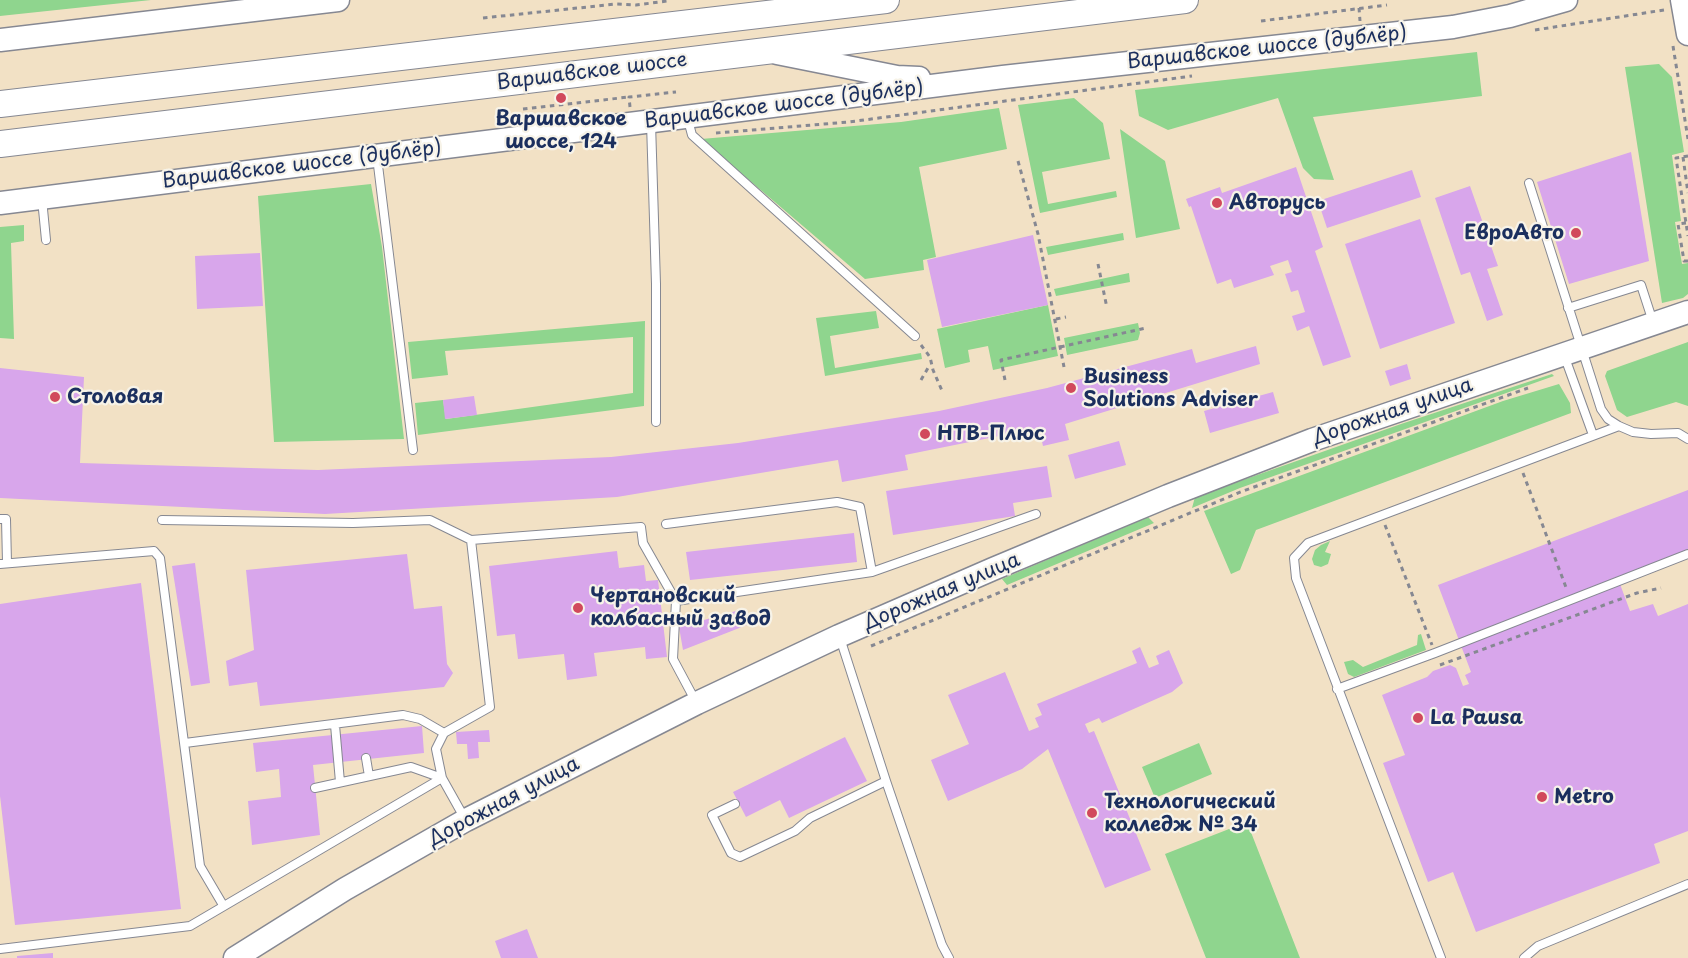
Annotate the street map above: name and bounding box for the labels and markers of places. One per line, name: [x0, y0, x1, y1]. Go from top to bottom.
marker: Варшавское шоссе, 124: [554, 91, 568, 105]
place label: Варшавское шоссе, 124: [495, 107, 627, 154]
place label: Авторусь: [1229, 191, 1325, 215]
marker: Авторусь: [1210, 196, 1224, 210]
place label: ЕвроАвто: [1464, 221, 1564, 245]
marker: ЕвроАвто: [1569, 226, 1583, 240]
place label: Business Solutions Adviser: [1083, 365, 1258, 412]
marker: Business Solutions Adviser: [1064, 381, 1078, 395]
place label: Столовая: [67, 385, 163, 409]
marker: Столовая: [48, 390, 62, 404]
place label: НТВ-Плюс: [937, 422, 1045, 446]
marker: НТВ-Плюс: [918, 427, 932, 441]
place label: Чертановский колбасный завод: [590, 584, 771, 631]
marker: Чертановский колбасный завод: [571, 601, 585, 615]
place label: La Pausa: [1430, 706, 1523, 730]
marker: La Pausa: [1411, 711, 1425, 725]
place label: Metro: [1554, 785, 1614, 809]
place label: Технологический колледж № 34: [1104, 790, 1276, 837]
marker: Metro: [1535, 790, 1549, 804]
marker: Технологический колледж № 34: [1085, 806, 1099, 820]

